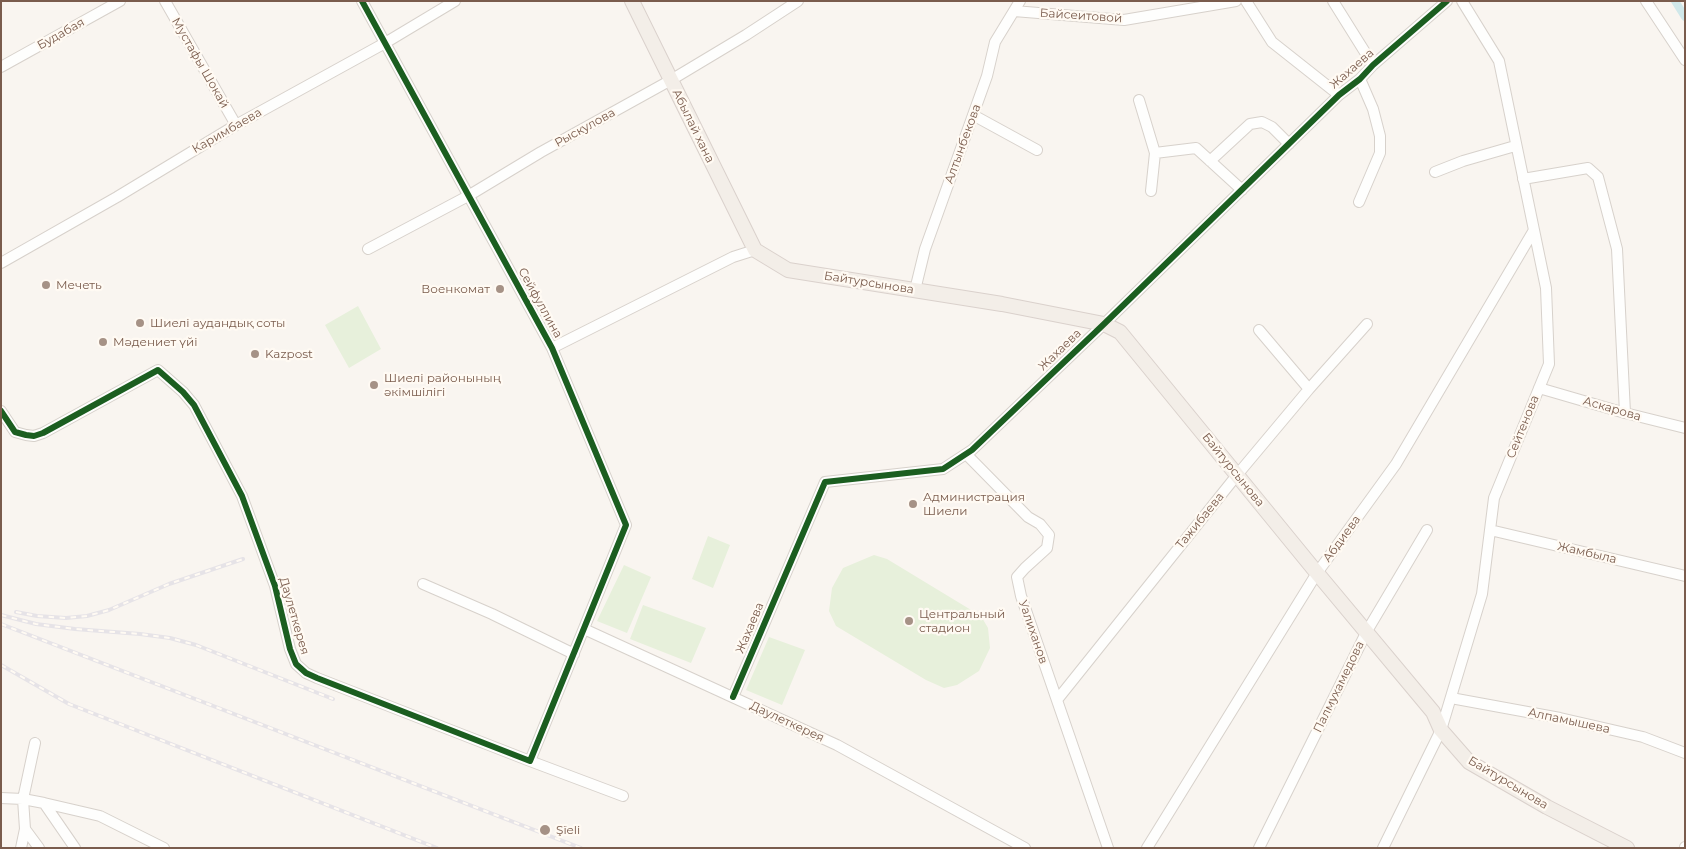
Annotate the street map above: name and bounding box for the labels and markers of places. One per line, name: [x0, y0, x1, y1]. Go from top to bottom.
place label: Мечеть: [56, 278, 102, 292]
marker: Мечеть: [40, 279, 52, 291]
place label: Военкомат: [421, 282, 490, 296]
marker: Военкомат: [494, 283, 506, 295]
place label: Шиелі аудандық соты: [150, 316, 285, 330]
marker: Шиелі аудандық соты: [134, 317, 146, 329]
place label: Мәдениет үйі: [113, 335, 198, 349]
marker: Мәдениет үйі: [97, 336, 109, 348]
place label: Kazpost: [265, 347, 313, 361]
marker: Kazpost: [249, 348, 261, 360]
place label: Шиелі районының әкімшілігі: [384, 371, 501, 399]
marker: Шиелі районының әкімшілігі: [368, 379, 380, 391]
place label: Администрация Шиели: [923, 490, 1025, 518]
marker: Администрация Шиели: [907, 498, 919, 510]
place label: Центральный стадион: [919, 607, 1005, 635]
marker: Центральный стадион: [903, 615, 915, 627]
marker: Şïeli: [538, 823, 552, 837]
place label: Şïeli: [556, 823, 580, 837]

